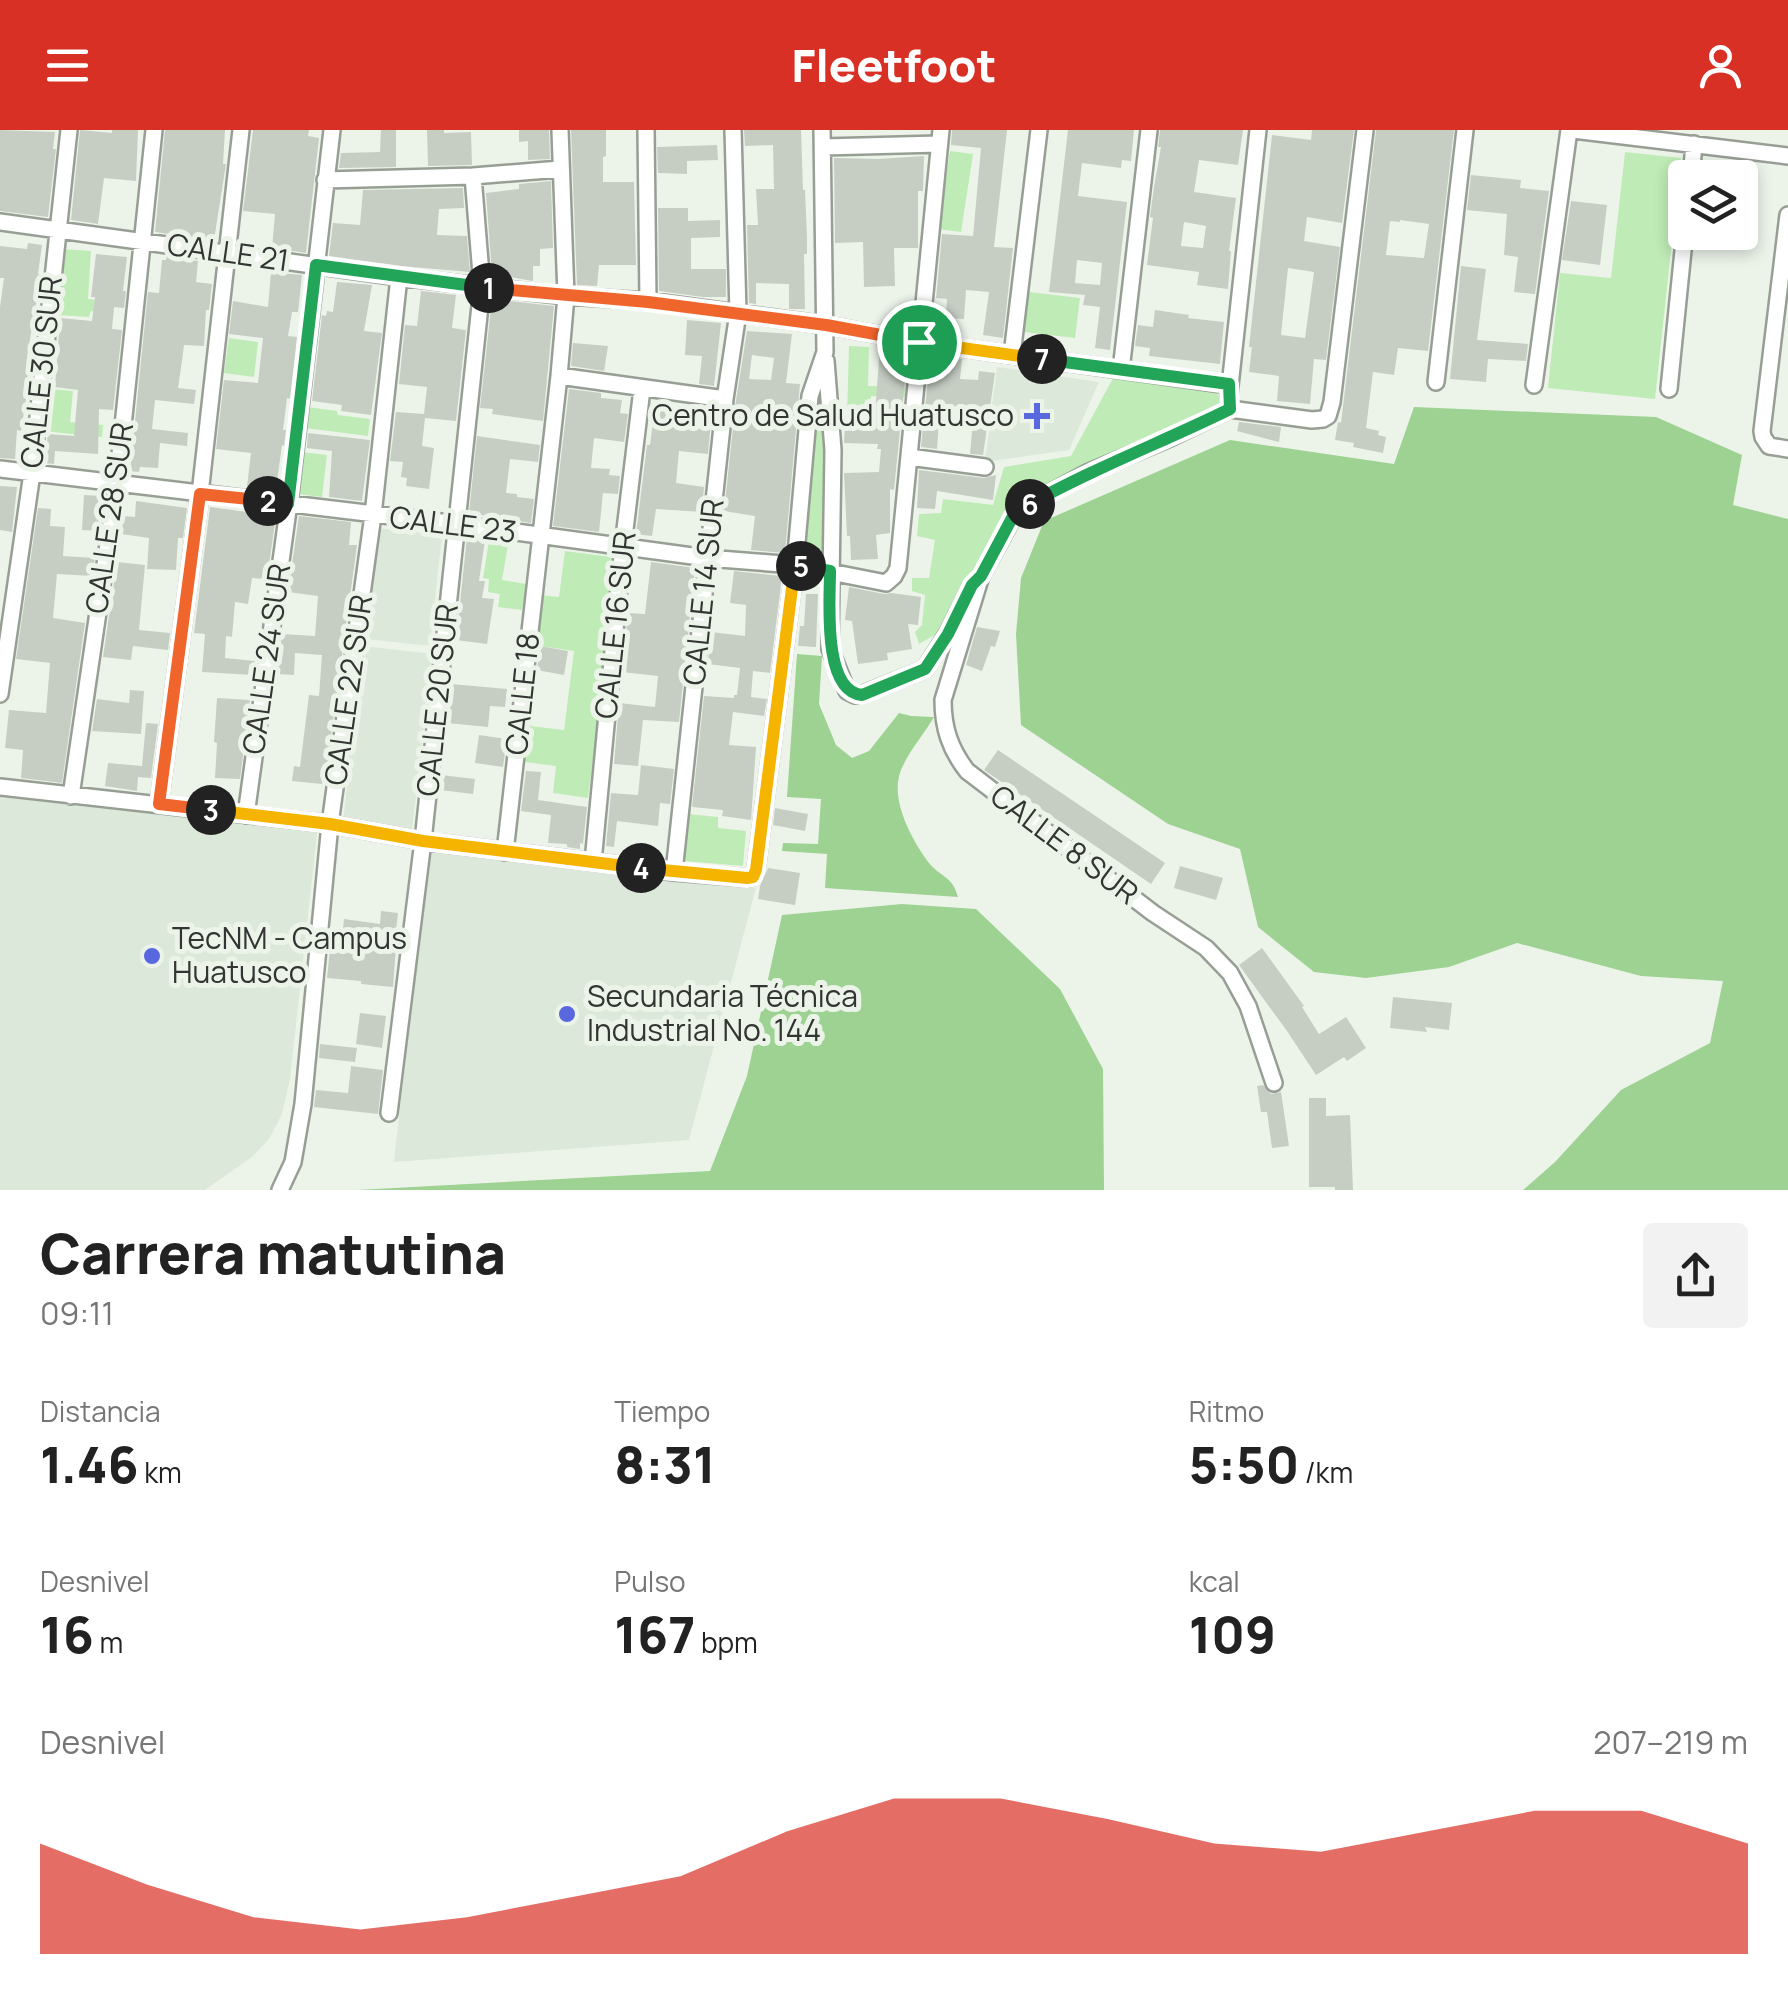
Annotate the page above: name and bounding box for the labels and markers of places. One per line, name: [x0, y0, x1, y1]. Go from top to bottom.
pin: 1: [464, 263, 514, 313]
pin: [877, 300, 962, 385]
pin: 7: [1017, 334, 1067, 384]
place label: Centro de Salud Huatusco: [652, 394, 1014, 435]
marker: Centro de Salud Huatusco: [1024, 403, 1050, 429]
pin: 2: [243, 476, 293, 526]
pin: 6: [1005, 479, 1055, 529]
pin: 5: [776, 541, 826, 591]
pin: 3: [186, 785, 236, 835]
pin: 4: [616, 843, 666, 893]
place label: TecNM - Campus Huatusco: [172, 917, 407, 992]
marker: TecNM - Campus Huatusco: [141, 945, 163, 967]
place label: Secundaria Técnica Industrial No. 144: [587, 975, 858, 1050]
marker: Secundaria Técnica Industrial No. 144: [556, 1003, 578, 1025]

